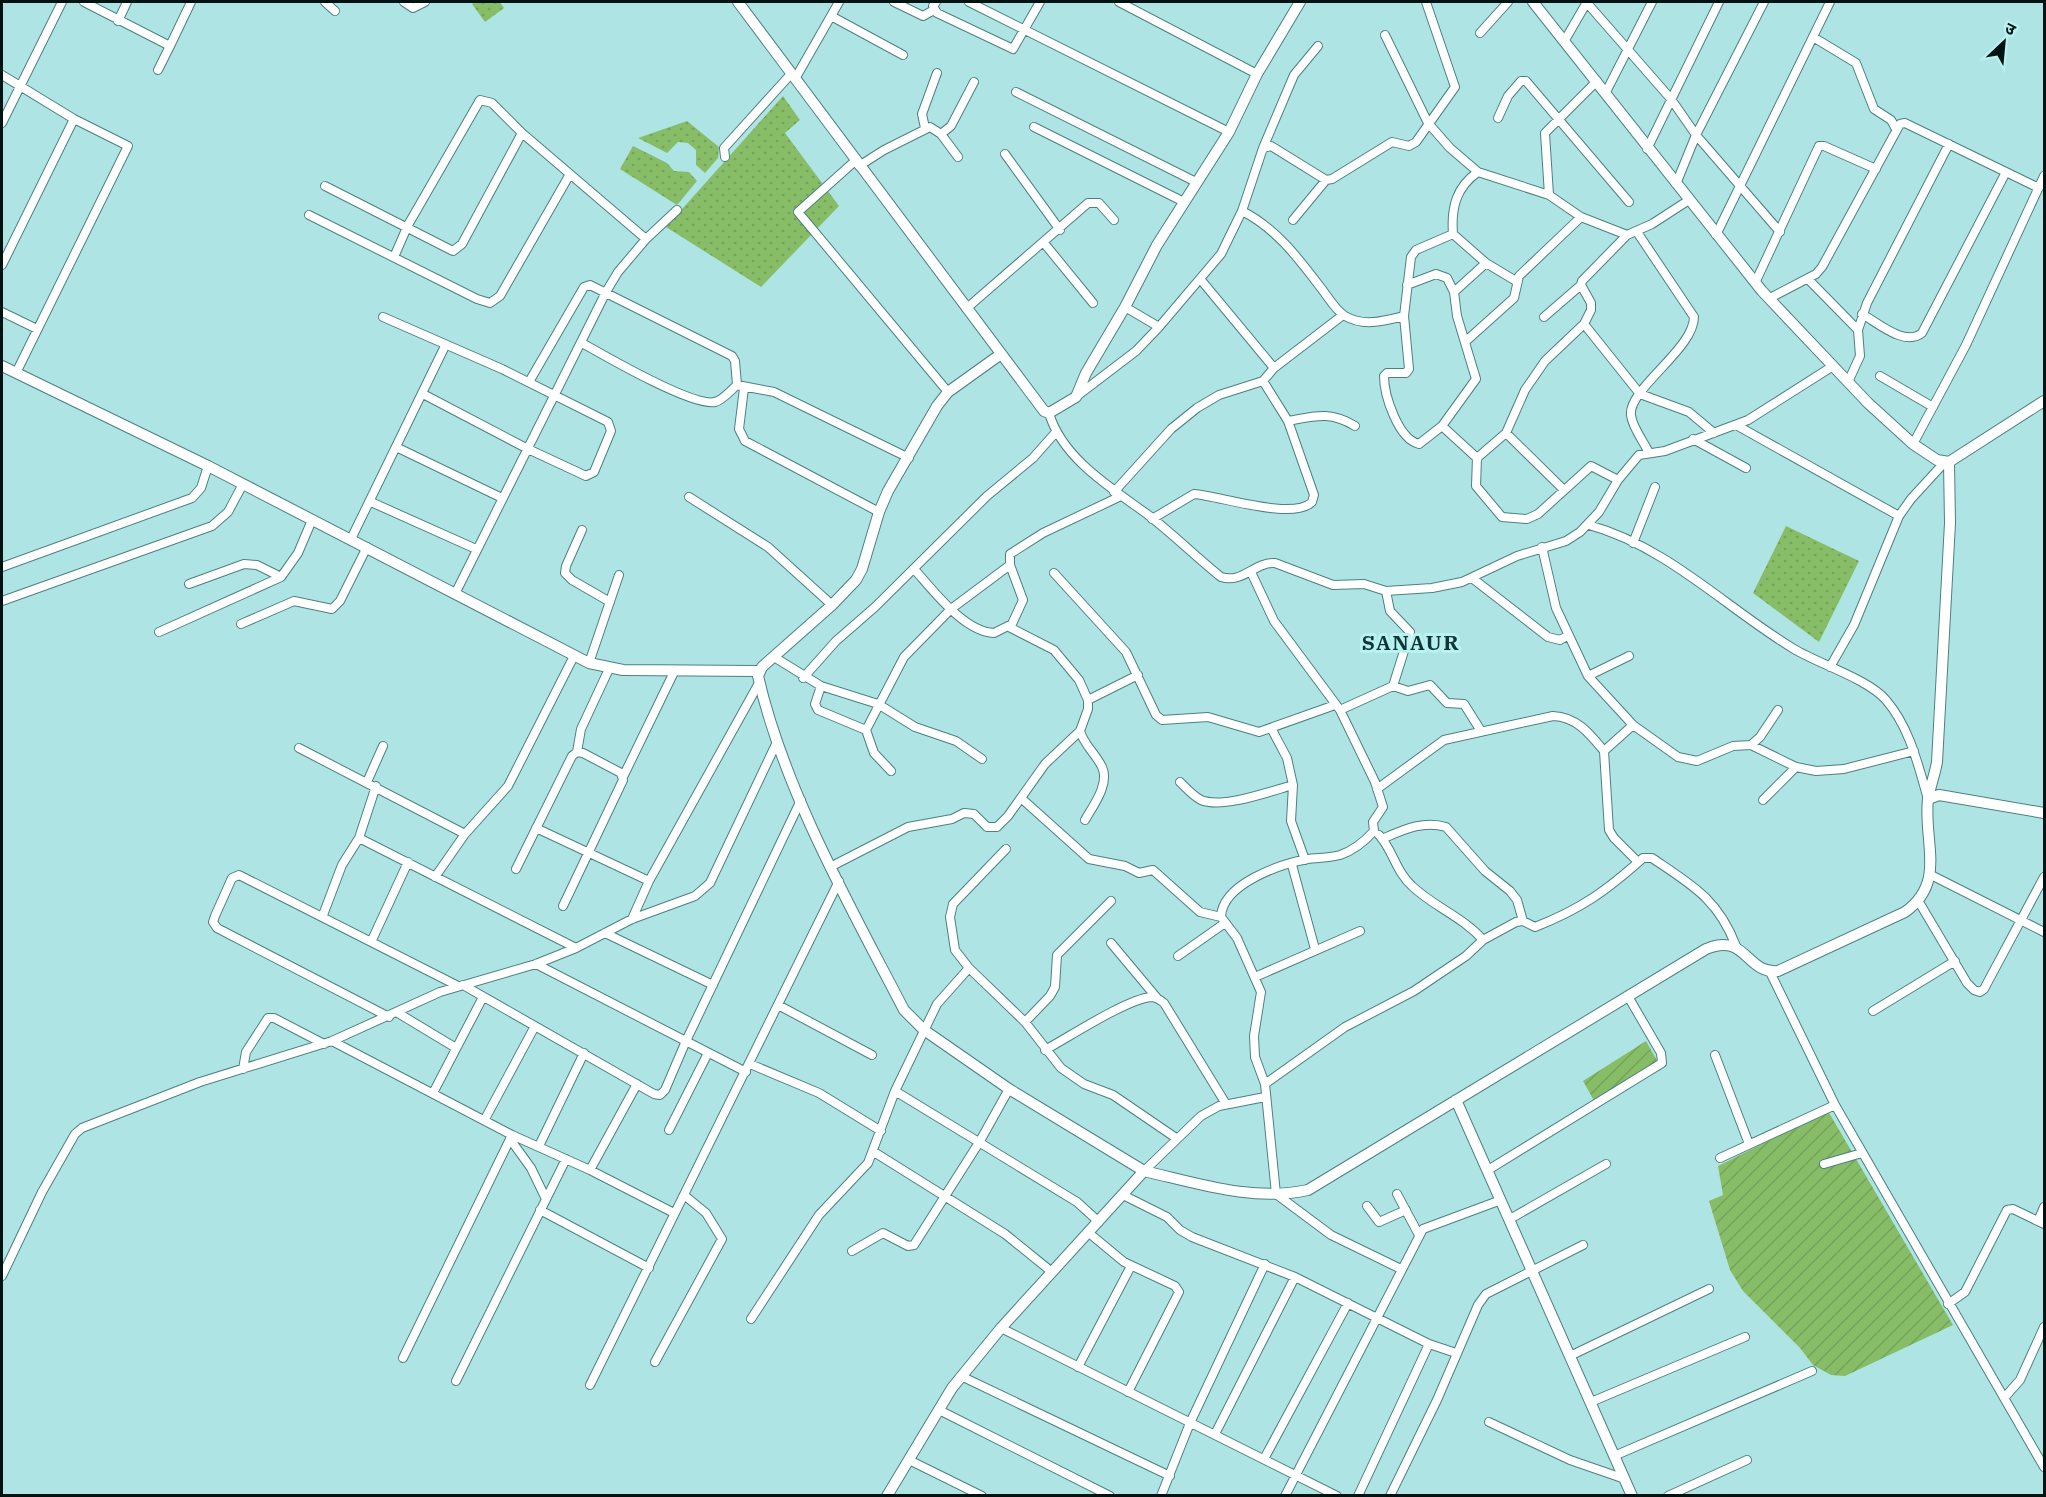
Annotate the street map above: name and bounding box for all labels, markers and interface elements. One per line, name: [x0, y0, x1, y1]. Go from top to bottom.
north arrow: [1974, 12, 2034, 72]
text: उ: [2002, 17, 2020, 40]
district label: SANAUR: [1362, 628, 1460, 656]

